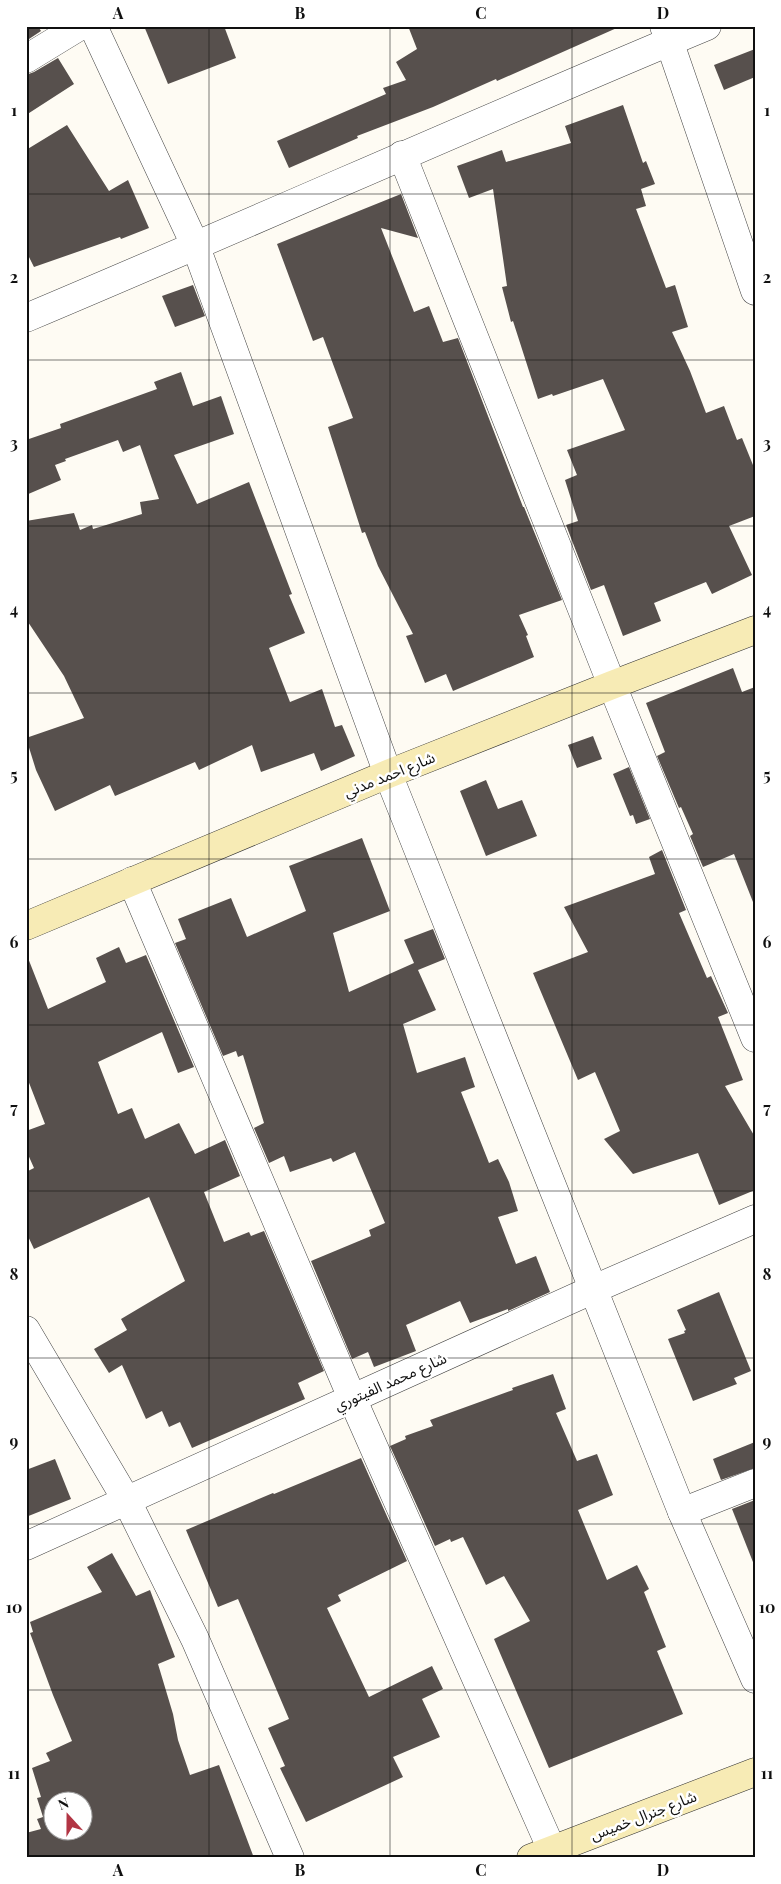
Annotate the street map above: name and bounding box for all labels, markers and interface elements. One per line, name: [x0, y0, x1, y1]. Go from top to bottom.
text: A: [112, 2, 124, 23]
text: B: [295, 2, 306, 23]
text: C: [475, 2, 487, 23]
text: D: [657, 2, 669, 23]
text: 1: [11, 99, 17, 120]
text: 1: [764, 99, 770, 120]
text: 2: [10, 266, 18, 287]
text: 2: [763, 266, 771, 287]
text: 3: [10, 432, 18, 453]
text: 3: [763, 432, 771, 453]
text: 4: [10, 598, 18, 619]
text: 4: [763, 598, 771, 619]
street label: شارع احمد مدني: [340, 747, 439, 804]
text: 5: [10, 764, 18, 785]
text: 5: [763, 764, 771, 785]
text: 6: [10, 931, 19, 952]
text: 6: [763, 931, 772, 952]
text: 7: [10, 1097, 18, 1118]
text: 7: [763, 1097, 771, 1118]
text: 8: [10, 1263, 19, 1284]
text: 8: [763, 1263, 772, 1284]
street label: شارع محمد الفيتوري: [331, 1347, 451, 1417]
text: 9: [10, 1430, 19, 1451]
text: 9: [763, 1430, 772, 1451]
text: 10: [6, 1596, 22, 1617]
text: 10: [759, 1596, 775, 1617]
text: 11: [8, 1762, 20, 1783]
text: 11: [761, 1762, 773, 1783]
street label: شارع جنرال خميس: [587, 1785, 700, 1847]
north arrow: [42, 1792, 92, 1842]
text: N: [55, 1793, 71, 1814]
text: A: [112, 1859, 124, 1880]
text: B: [295, 1859, 306, 1880]
text: C: [475, 1859, 487, 1880]
text: D: [657, 1859, 669, 1880]

